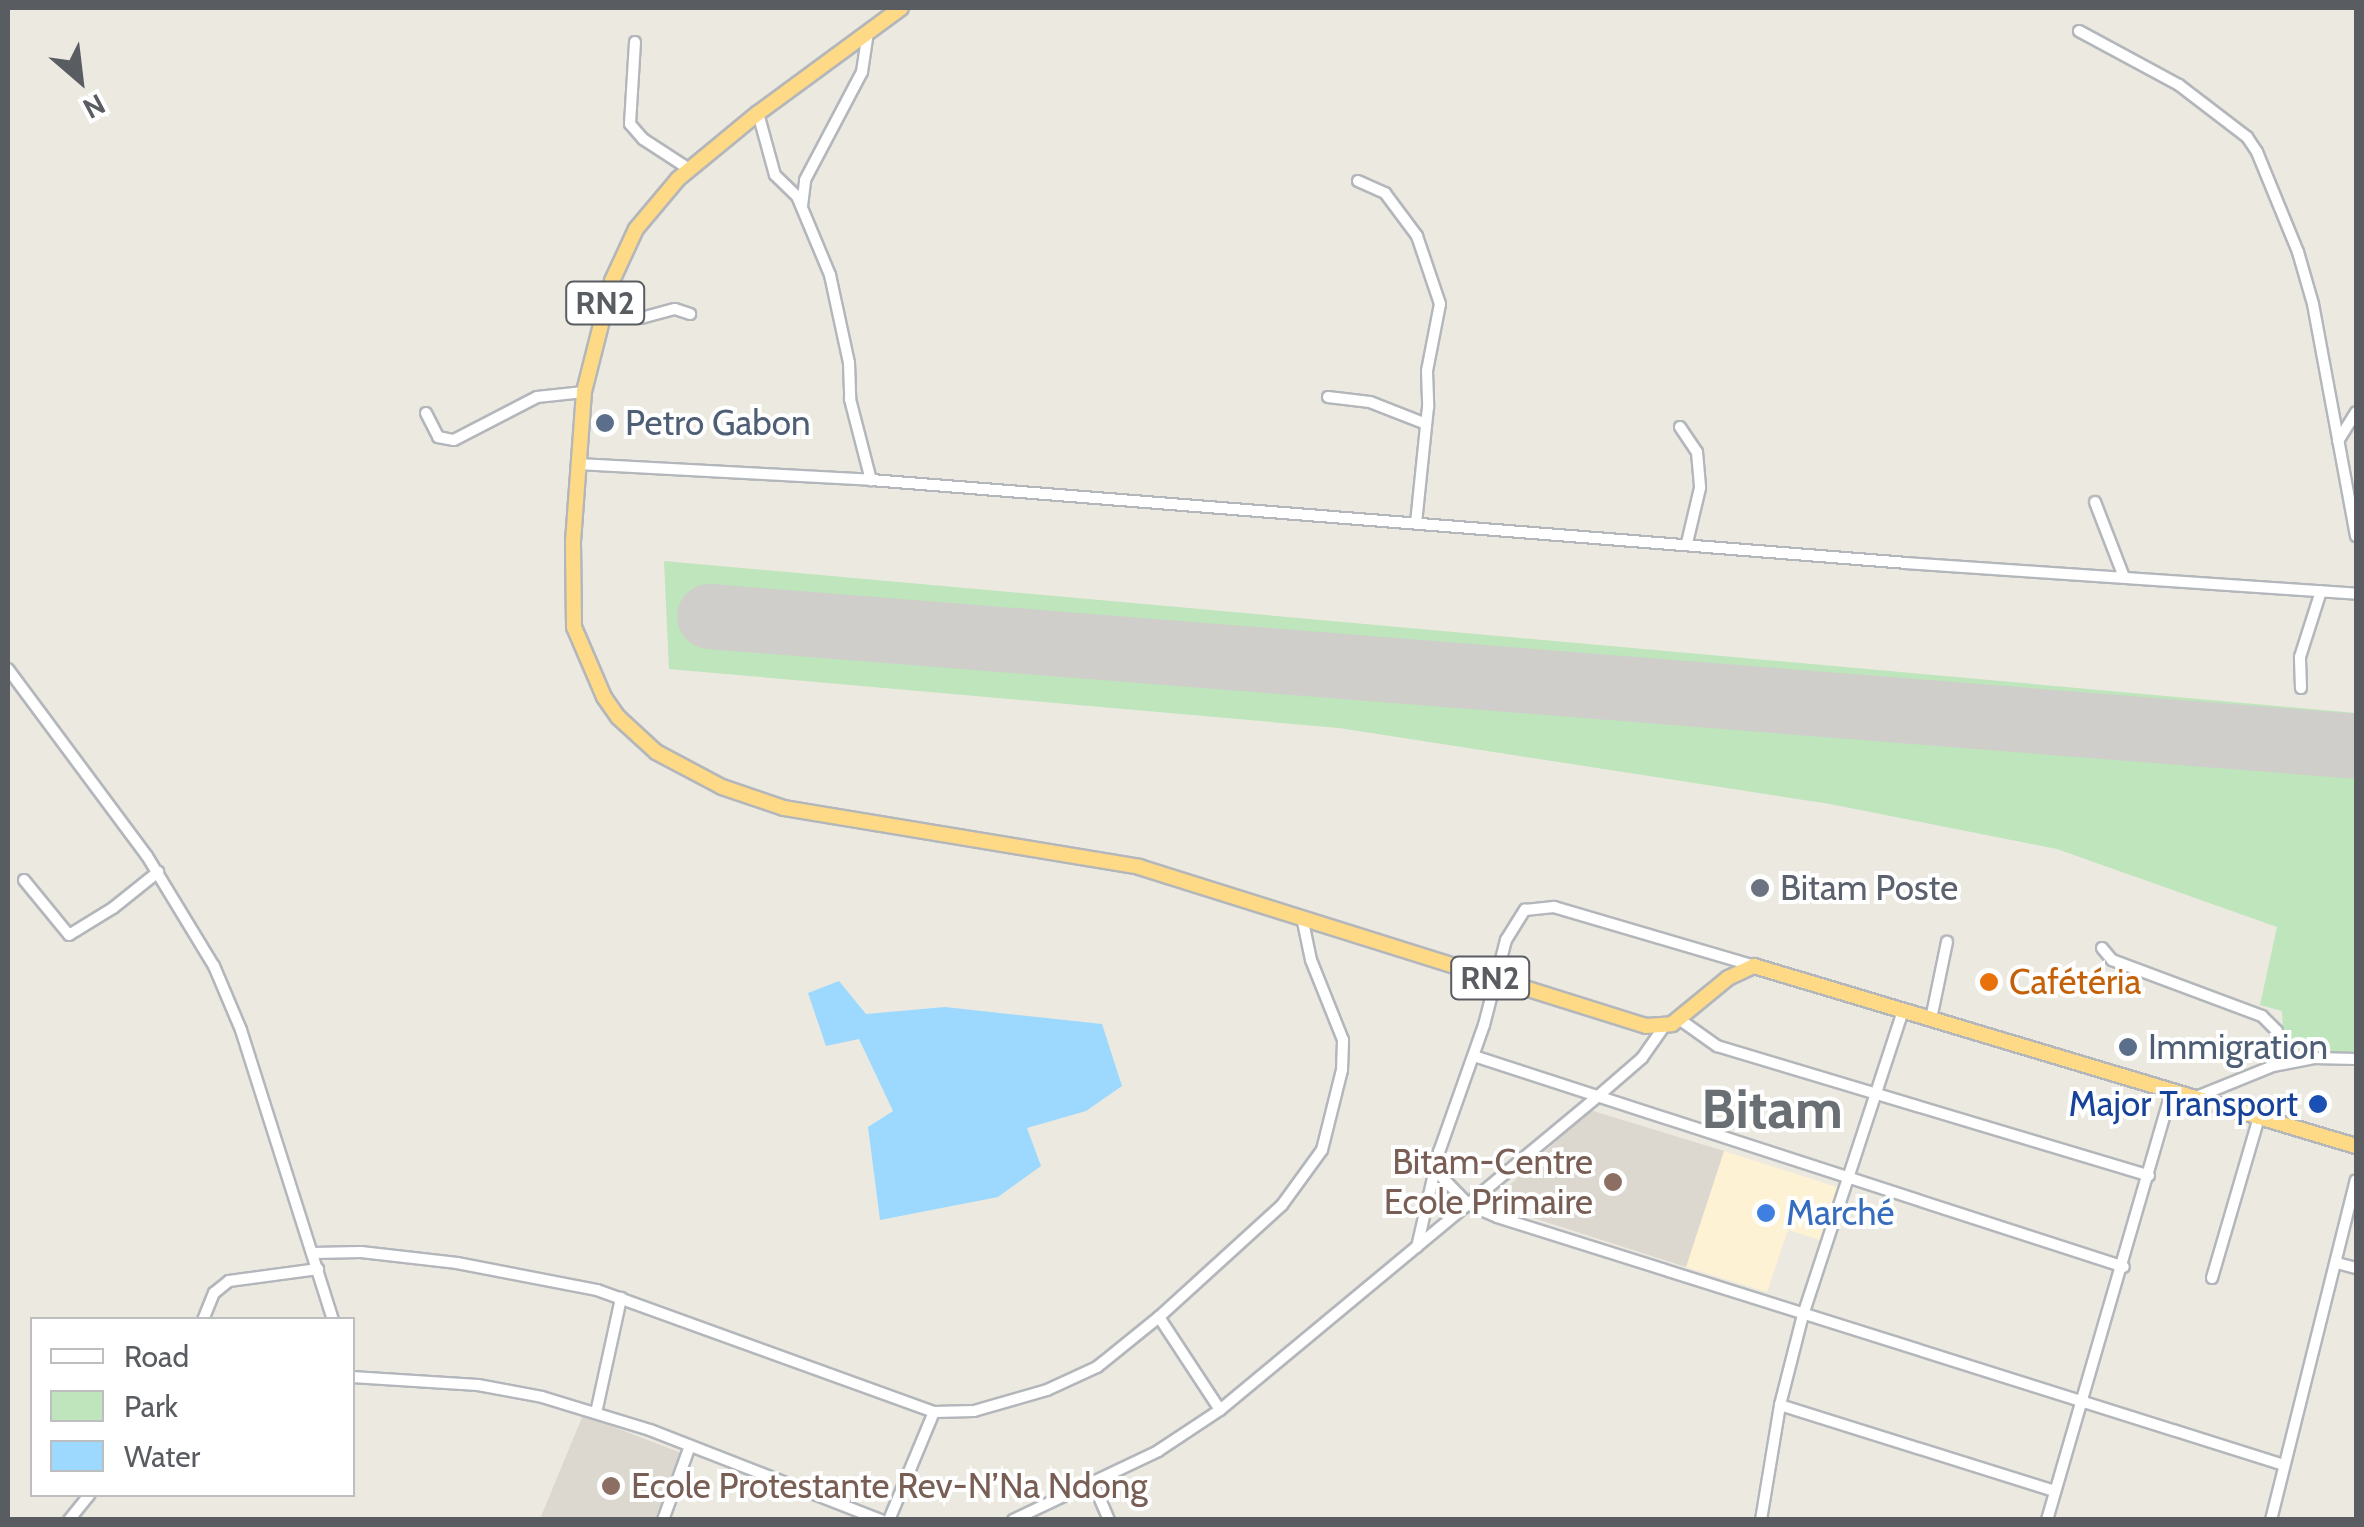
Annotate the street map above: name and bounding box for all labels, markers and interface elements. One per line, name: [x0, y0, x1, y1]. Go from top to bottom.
north arrow: [30, 30, 130, 130]
text: N: [77, 87, 111, 126]
road number: RN2: [565, 276, 645, 330]
place label: Petro Gabon: [625, 402, 811, 444]
marker: Petro Gabon: [594, 412, 616, 434]
place label: Bitam Poste: [1780, 867, 1958, 909]
marker: Bitam Poste: [1749, 877, 1771, 899]
road number: RN2: [1450, 951, 1530, 1005]
place label: Cafétéria: [2009, 961, 2141, 1003]
marker: Cafétéria: [1978, 971, 2000, 993]
place label: Immigration: [2148, 1026, 2328, 1068]
marker: Immigration: [2117, 1036, 2139, 1058]
district label: Bitam: [1701, 1076, 1843, 1142]
place label: Major Transport: [2069, 1083, 2298, 1125]
marker: Major Transport: [2307, 1093, 2329, 1115]
place label: Bitam-Centre Ecole Primaire: [1384, 1141, 1593, 1223]
marker: Bitam-Centre Ecole Primaire: [1602, 1171, 1624, 1193]
place label: Marché: [1786, 1192, 1894, 1234]
marker: Marché: [1755, 1202, 1777, 1224]
legend: [30, 1317, 355, 1497]
text: Road: [124, 1338, 189, 1375]
text: Park: [124, 1388, 178, 1425]
text: Water: [124, 1438, 200, 1475]
place label: Ecole Protestante Rev-N’Na Ndong: [631, 1465, 1148, 1507]
marker: Ecole Protestante Rev-N’Na Ndong: [600, 1475, 622, 1497]

